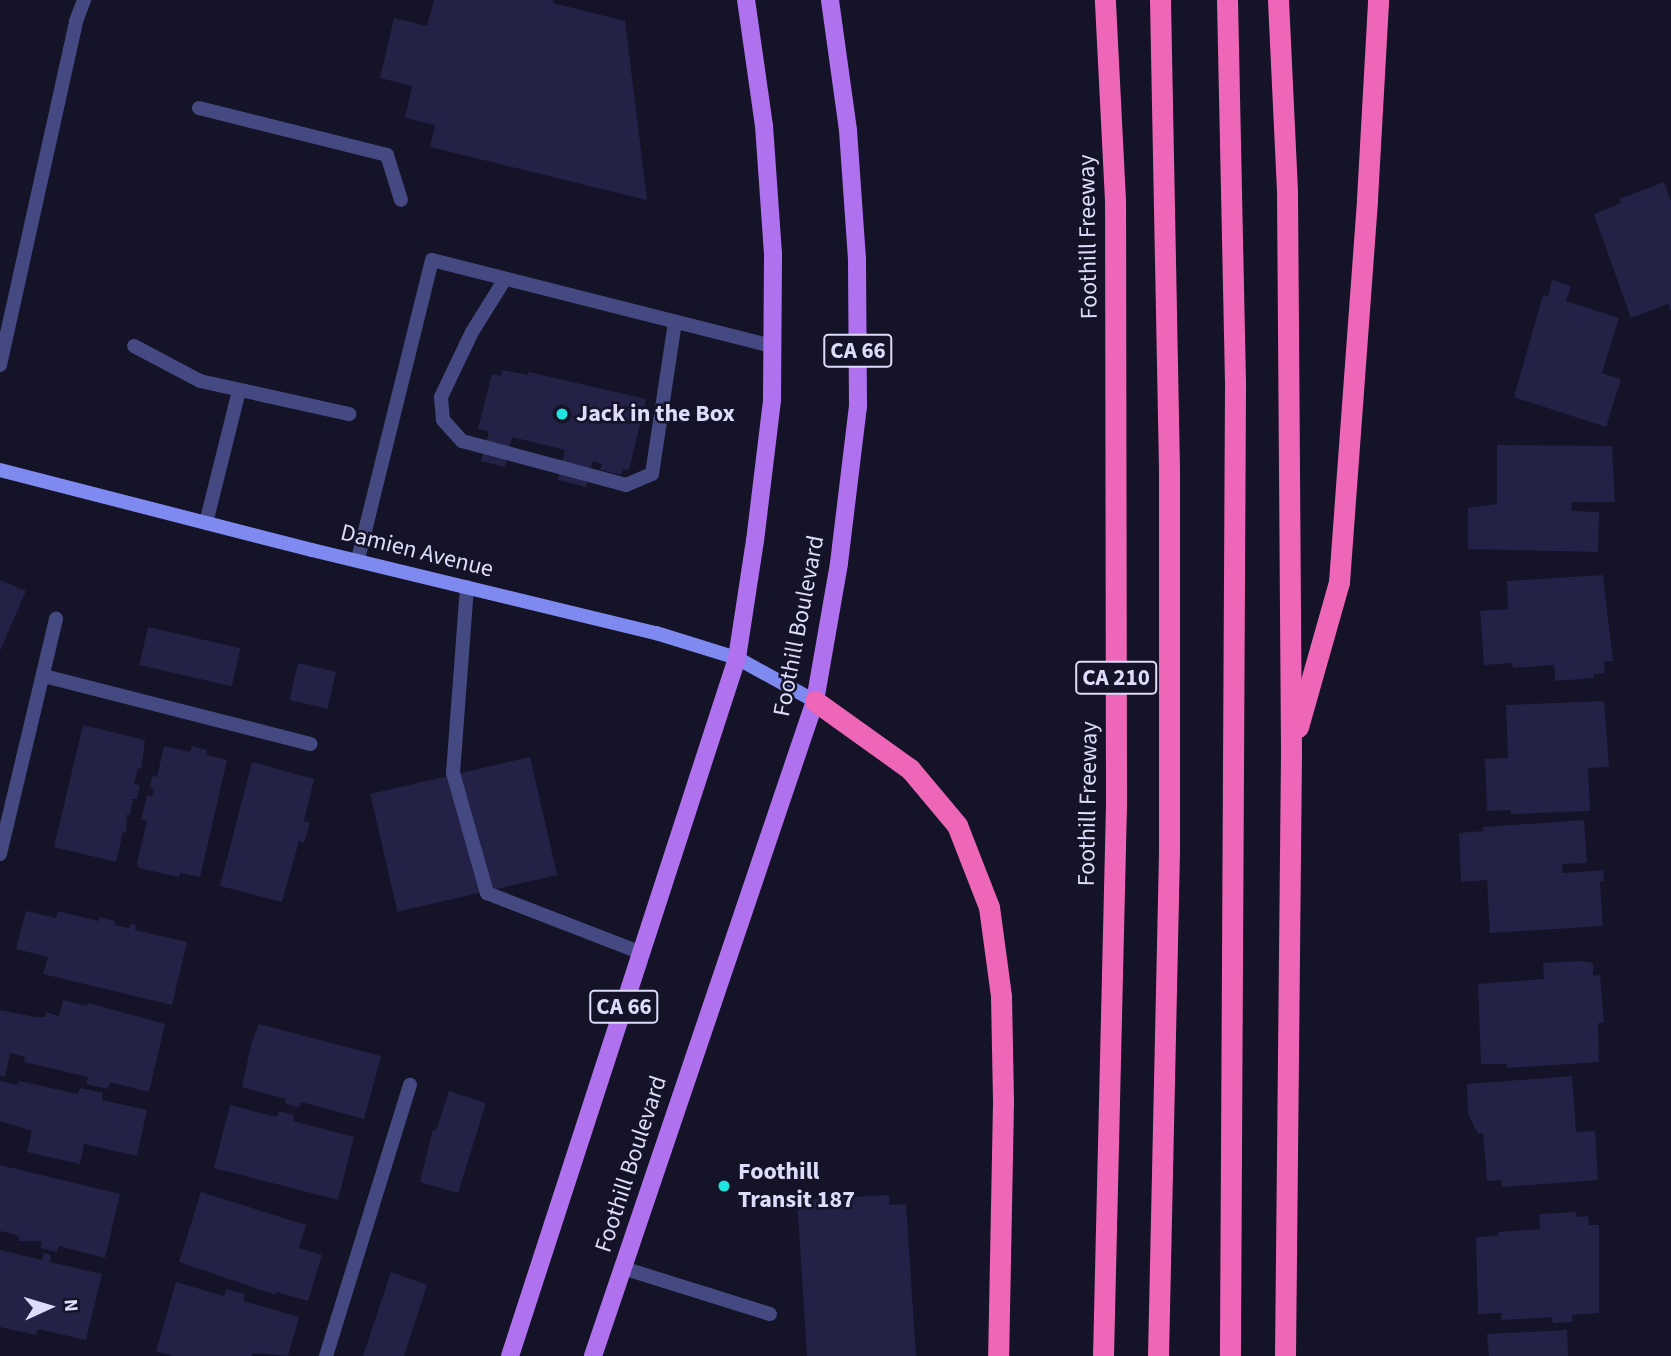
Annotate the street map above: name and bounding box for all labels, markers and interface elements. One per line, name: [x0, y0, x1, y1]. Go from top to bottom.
street label: Foothill Freeway: [1072, 154, 1104, 320]
road number: CA 66: [823, 332, 893, 370]
place label: Jack in the Box: [576, 400, 735, 428]
marker: Jack in the Box: [554, 406, 570, 422]
street label: Damien Avenue: [338, 518, 496, 584]
street label: Foothill Boulevard: [767, 533, 831, 719]
road number: CA 210: [1074, 658, 1158, 698]
street label: Foothill Freeway: [1072, 721, 1104, 887]
road number: CA 66: [589, 988, 659, 1026]
street label: Foothill Boulevard: [589, 1072, 673, 1256]
place label: Foothill Transit 187: [738, 1158, 855, 1214]
marker: Foothill Transit 187: [716, 1178, 732, 1194]
north arrow: [14, 1272, 84, 1342]
text: N: [57, 1298, 84, 1313]

